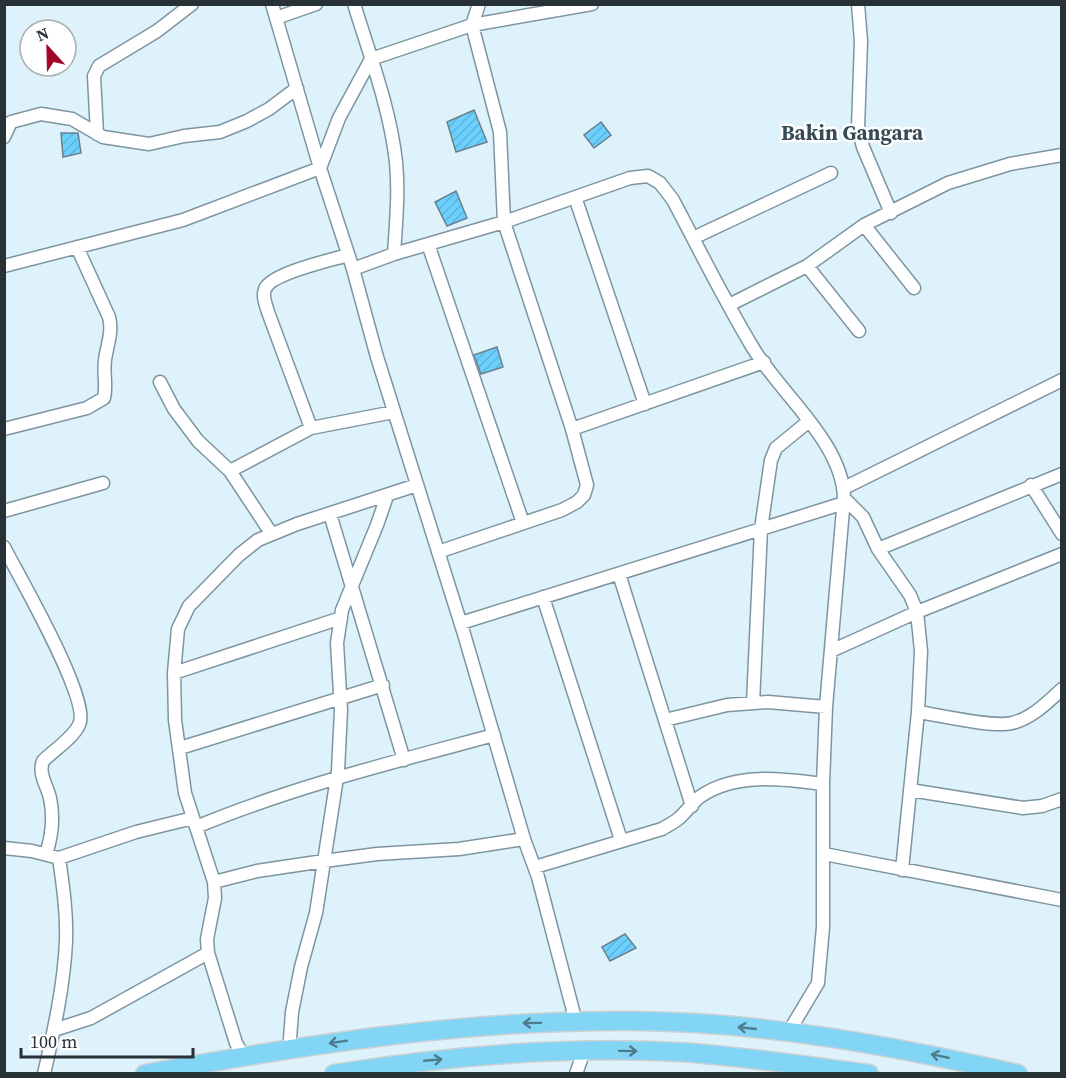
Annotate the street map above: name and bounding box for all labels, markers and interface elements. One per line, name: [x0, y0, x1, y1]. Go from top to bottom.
north arrow: [18, 18, 78, 78]
text: N: [33, 22, 52, 46]
district label: Bakin Gangara: [781, 118, 924, 147]
one-way arrow: [522, 1017, 542, 1029]
scale bar: [21, 1021, 194, 1059]
one-way arrow: [738, 1022, 758, 1033]
text: 100 m: [30, 1029, 77, 1054]
one-way arrow: [328, 1037, 348, 1048]
one-way arrow: [617, 1046, 637, 1057]
one-way arrow: [931, 1050, 950, 1062]
one-way arrow: [423, 1054, 443, 1065]

